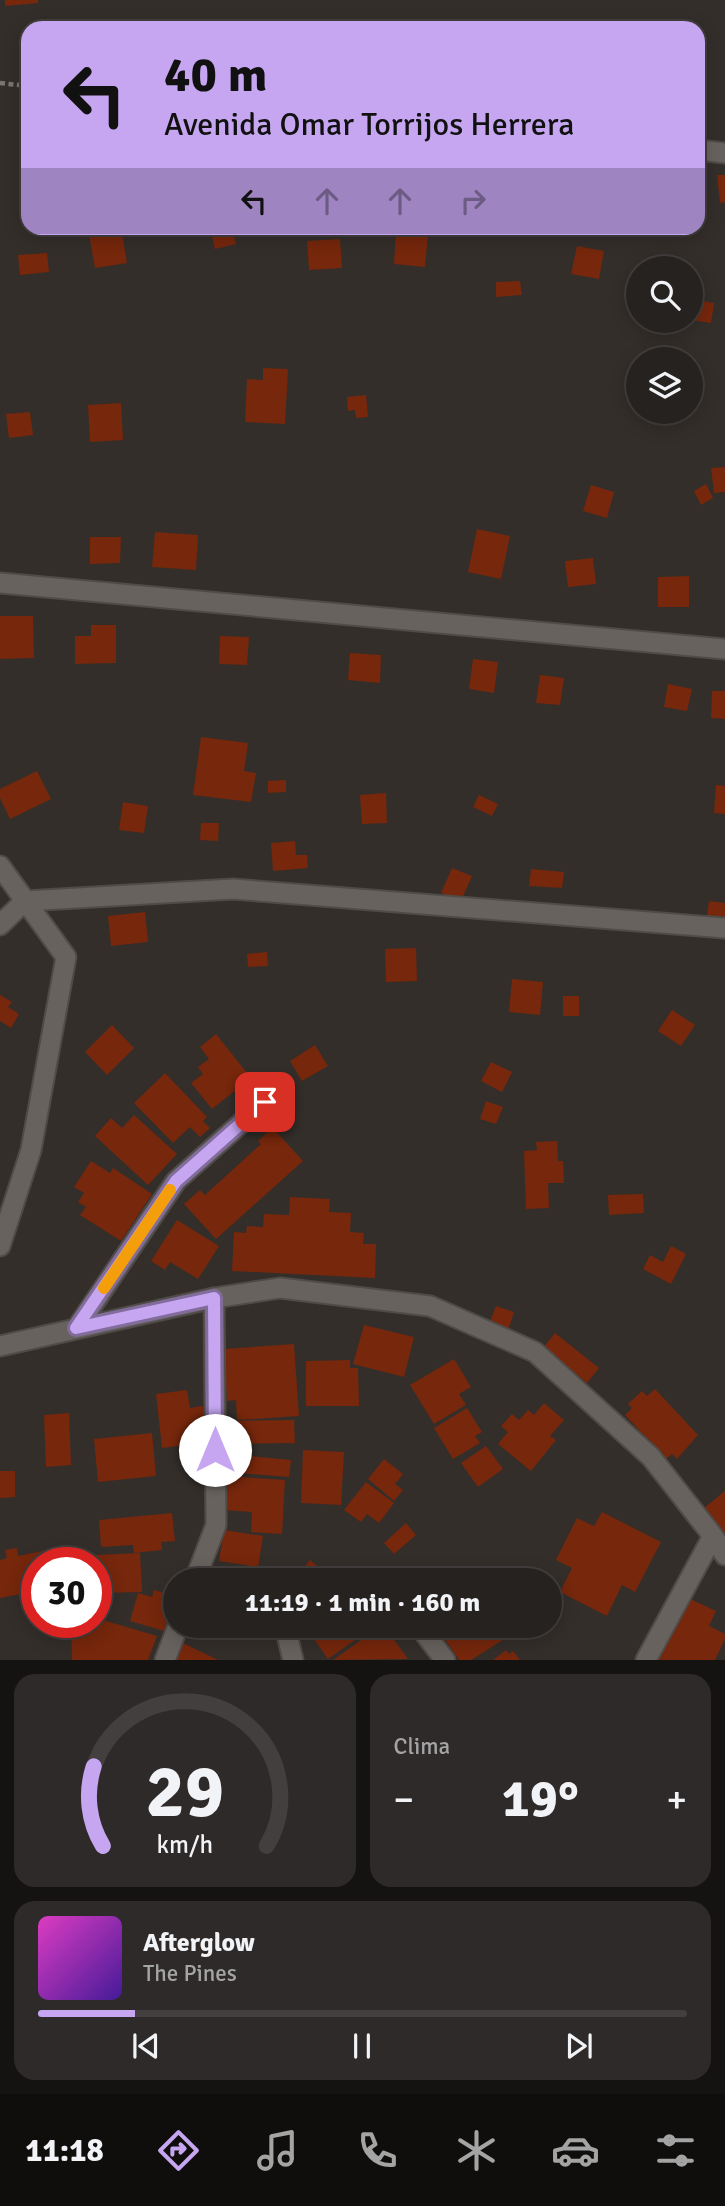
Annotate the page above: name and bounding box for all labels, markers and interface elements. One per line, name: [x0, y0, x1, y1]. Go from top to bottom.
text: 40 m: [164, 45, 267, 105]
icon: left: [49, 49, 140, 140]
text: Avenida Omar Torrijos Herrera: [164, 105, 575, 144]
icon: left: [235, 182, 273, 220]
icon: ahead: [308, 182, 346, 220]
icon: ahead: [381, 182, 419, 220]
icon: right: [454, 182, 492, 220]
map controls: [626, 256, 703, 424]
button: search: [626, 256, 703, 333]
button: layers: [626, 347, 703, 424]
pin: [235, 1072, 295, 1132]
icon: arrive: [246, 1083, 284, 1121]
position arrow: [178, 1413, 252, 1487]
speed limit sign: 30: [21, 1547, 112, 1638]
text: 11:19 · 1 min · 160 m: [245, 1587, 480, 1619]
text: Clima: [394, 1732, 450, 1761]
text: 29: [145, 1749, 224, 1838]
text: 19°: [502, 1767, 579, 1831]
text: −: [394, 1776, 414, 1823]
text: +: [666, 1776, 687, 1823]
text: km/h: [156, 1829, 213, 1860]
text: Afterglow: [143, 1927, 255, 1959]
text: The Pines: [143, 1959, 237, 1988]
icon: previous: [127, 2027, 165, 2065]
icon: pause: [343, 2027, 381, 2065]
icon: next: [560, 2027, 598, 2065]
icon: directions: [154, 2126, 203, 2175]
icon: music: [253, 2126, 302, 2175]
icon: phone: [353, 2126, 402, 2175]
icon: climate: [452, 2126, 501, 2175]
icon: car: [551, 2126, 600, 2175]
icon: filters: [651, 2126, 700, 2175]
text: 11:18: [25, 2131, 104, 2170]

